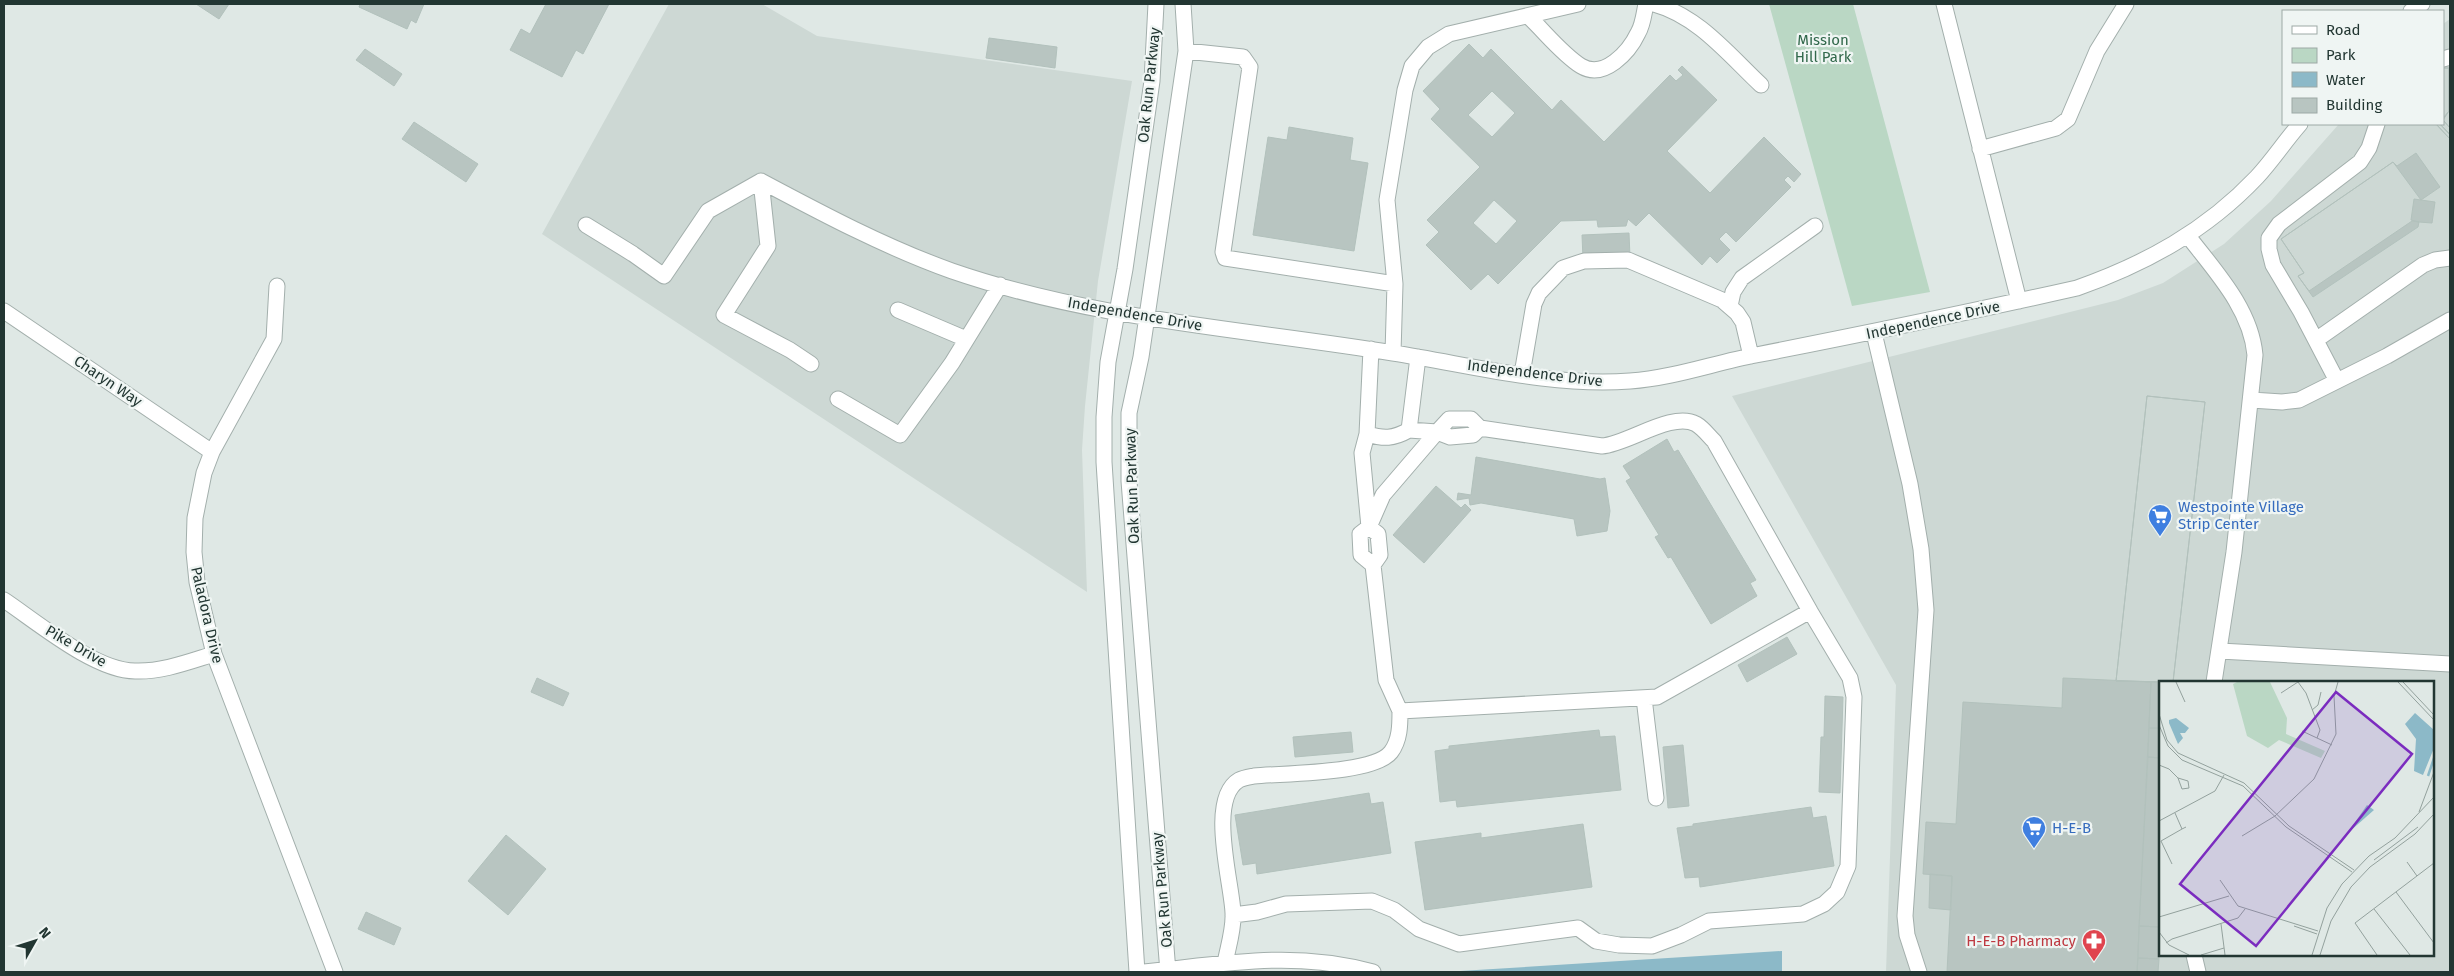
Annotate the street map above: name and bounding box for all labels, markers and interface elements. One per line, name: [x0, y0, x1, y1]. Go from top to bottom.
legend: [2282, 10, 2444, 125]
text: Road: [2326, 21, 2361, 39]
street label: Oak Run Parkway: [1134, 26, 1164, 144]
park label: Mission Hill Park: [1795, 31, 1852, 66]
text: Park: [2326, 46, 2356, 64]
text: Water: [2326, 71, 2365, 89]
text: Building: [2326, 96, 2382, 114]
street label: Independence Drive: [1066, 293, 1204, 335]
street label: Independence Drive: [1864, 297, 2002, 343]
street label: Charyn Way: [70, 352, 146, 411]
street label: Independence Drive: [1466, 356, 1604, 390]
street label: Oak Run Parkway: [1121, 427, 1143, 544]
place label: Westpointe Village Strip Center: [2178, 498, 2304, 533]
supermarket icon: Westpointe Village Strip Center: [2147, 503, 2173, 537]
street label: Paladora Drive: [187, 565, 227, 665]
street label: Pike Drive: [42, 621, 110, 671]
inset map: [2159, 681, 2434, 956]
supermarket icon: H-E-B: [2021, 815, 2047, 849]
place label: H-E-B: [2052, 819, 2091, 837]
street label: Oak Run Parkway: [1148, 831, 1176, 949]
north arrow: [10, 916, 60, 966]
text: N: [35, 924, 54, 942]
pharmacy icon: H-E-B Pharmacy: [2081, 928, 2107, 962]
place label: H-E-B Pharmacy: [1966, 932, 2077, 950]

